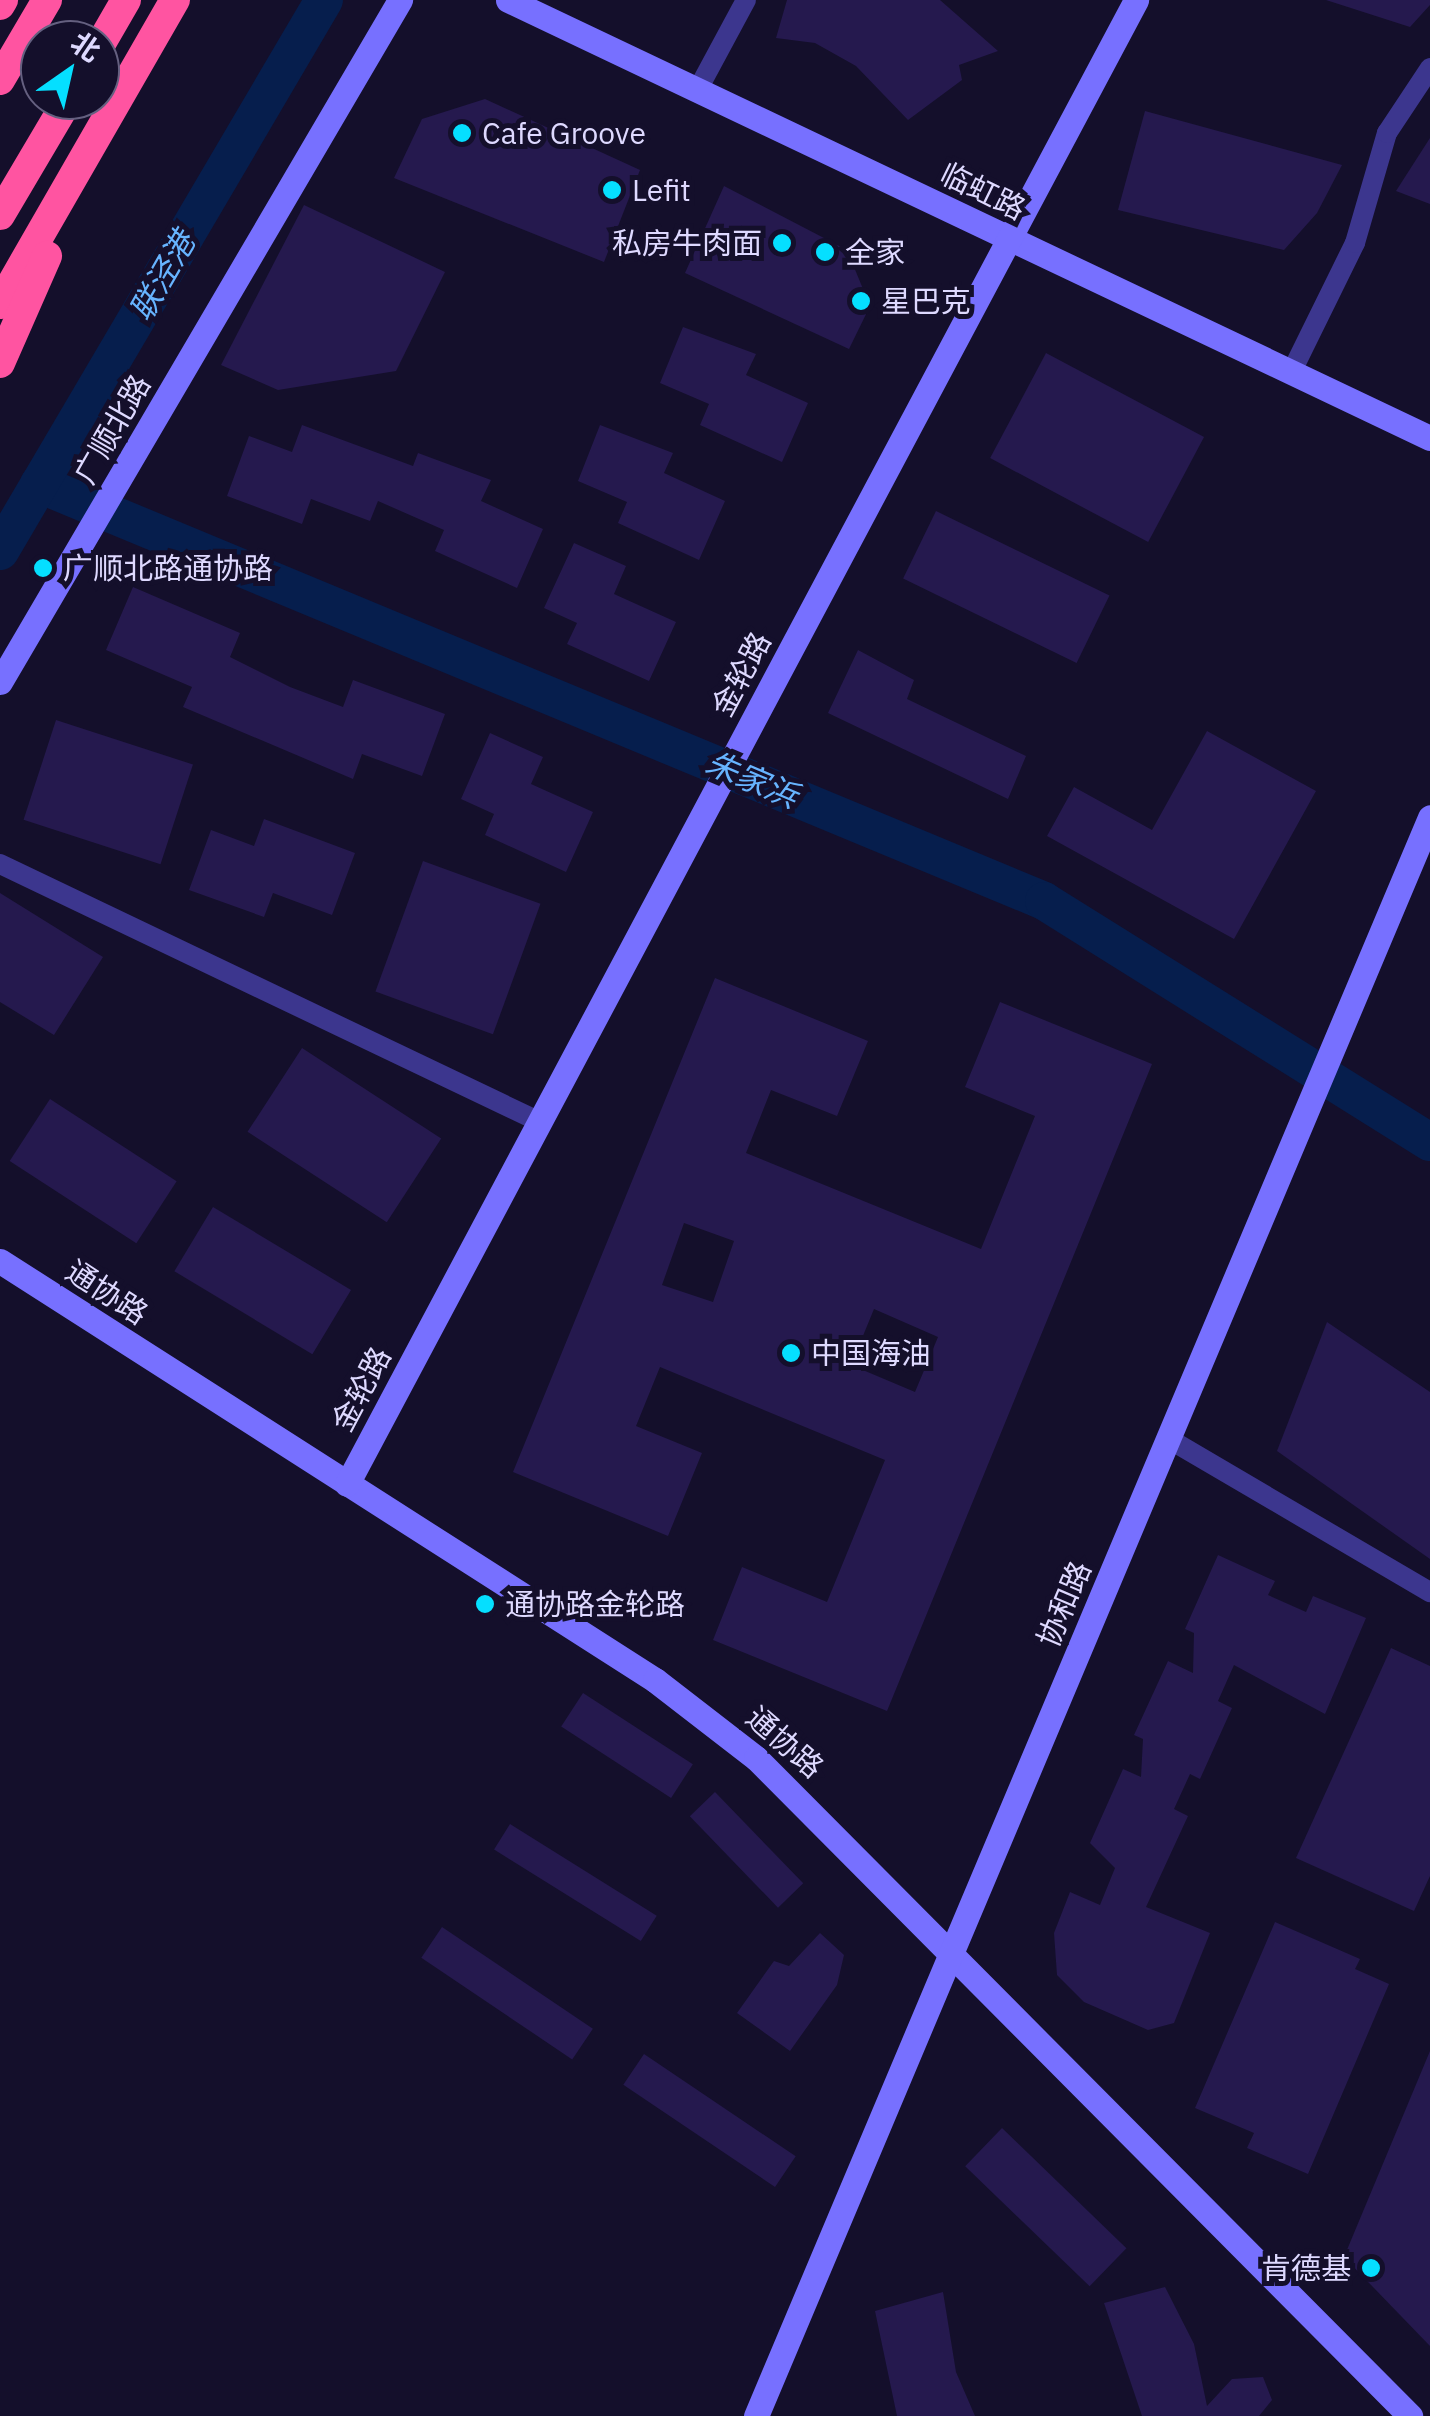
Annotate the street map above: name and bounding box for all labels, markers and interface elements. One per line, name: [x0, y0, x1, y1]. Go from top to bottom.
north arrow: [20, 20, 120, 120]
text: 北: [64, 23, 108, 70]
place label: Cafe Groove: [482, 115, 646, 151]
marker: Cafe Groove: [451, 122, 473, 144]
street label: 临虹路: [935, 155, 1031, 227]
place label: Lefit: [632, 172, 691, 208]
marker: Lefit: [601, 179, 623, 201]
water label: 联泾港: [121, 225, 203, 327]
place label: 私房牛肉面: [612, 225, 762, 261]
marker: 私房牛肉面: [771, 232, 793, 254]
place label: 全家: [845, 234, 905, 270]
marker: 全家: [814, 241, 836, 263]
place label: 星巴克: [881, 283, 971, 319]
marker: 星巴克: [850, 290, 872, 312]
street label: 广顺北路: [66, 368, 158, 490]
place label: 广顺北路通协路: [63, 550, 273, 586]
marker: 广顺北路通协路: [32, 557, 54, 579]
street label: 金轮路: [704, 626, 778, 722]
water label: 朱家浜: [700, 743, 804, 815]
street label: 通协路: [59, 1252, 155, 1332]
place label: 中国海油: [811, 1335, 931, 1371]
street label: 金轮路: [324, 1341, 398, 1437]
marker: 中国海油: [780, 1342, 802, 1364]
street label: 协和路: [1030, 1556, 1098, 1652]
place label: 通协路金轮路: [505, 1586, 685, 1622]
marker: 通协路金轮路: [474, 1593, 496, 1615]
street label: 通协路: [739, 1699, 831, 1785]
place label: 肯德基: [1261, 2250, 1351, 2286]
marker: 肯德基: [1360, 2257, 1382, 2279]

